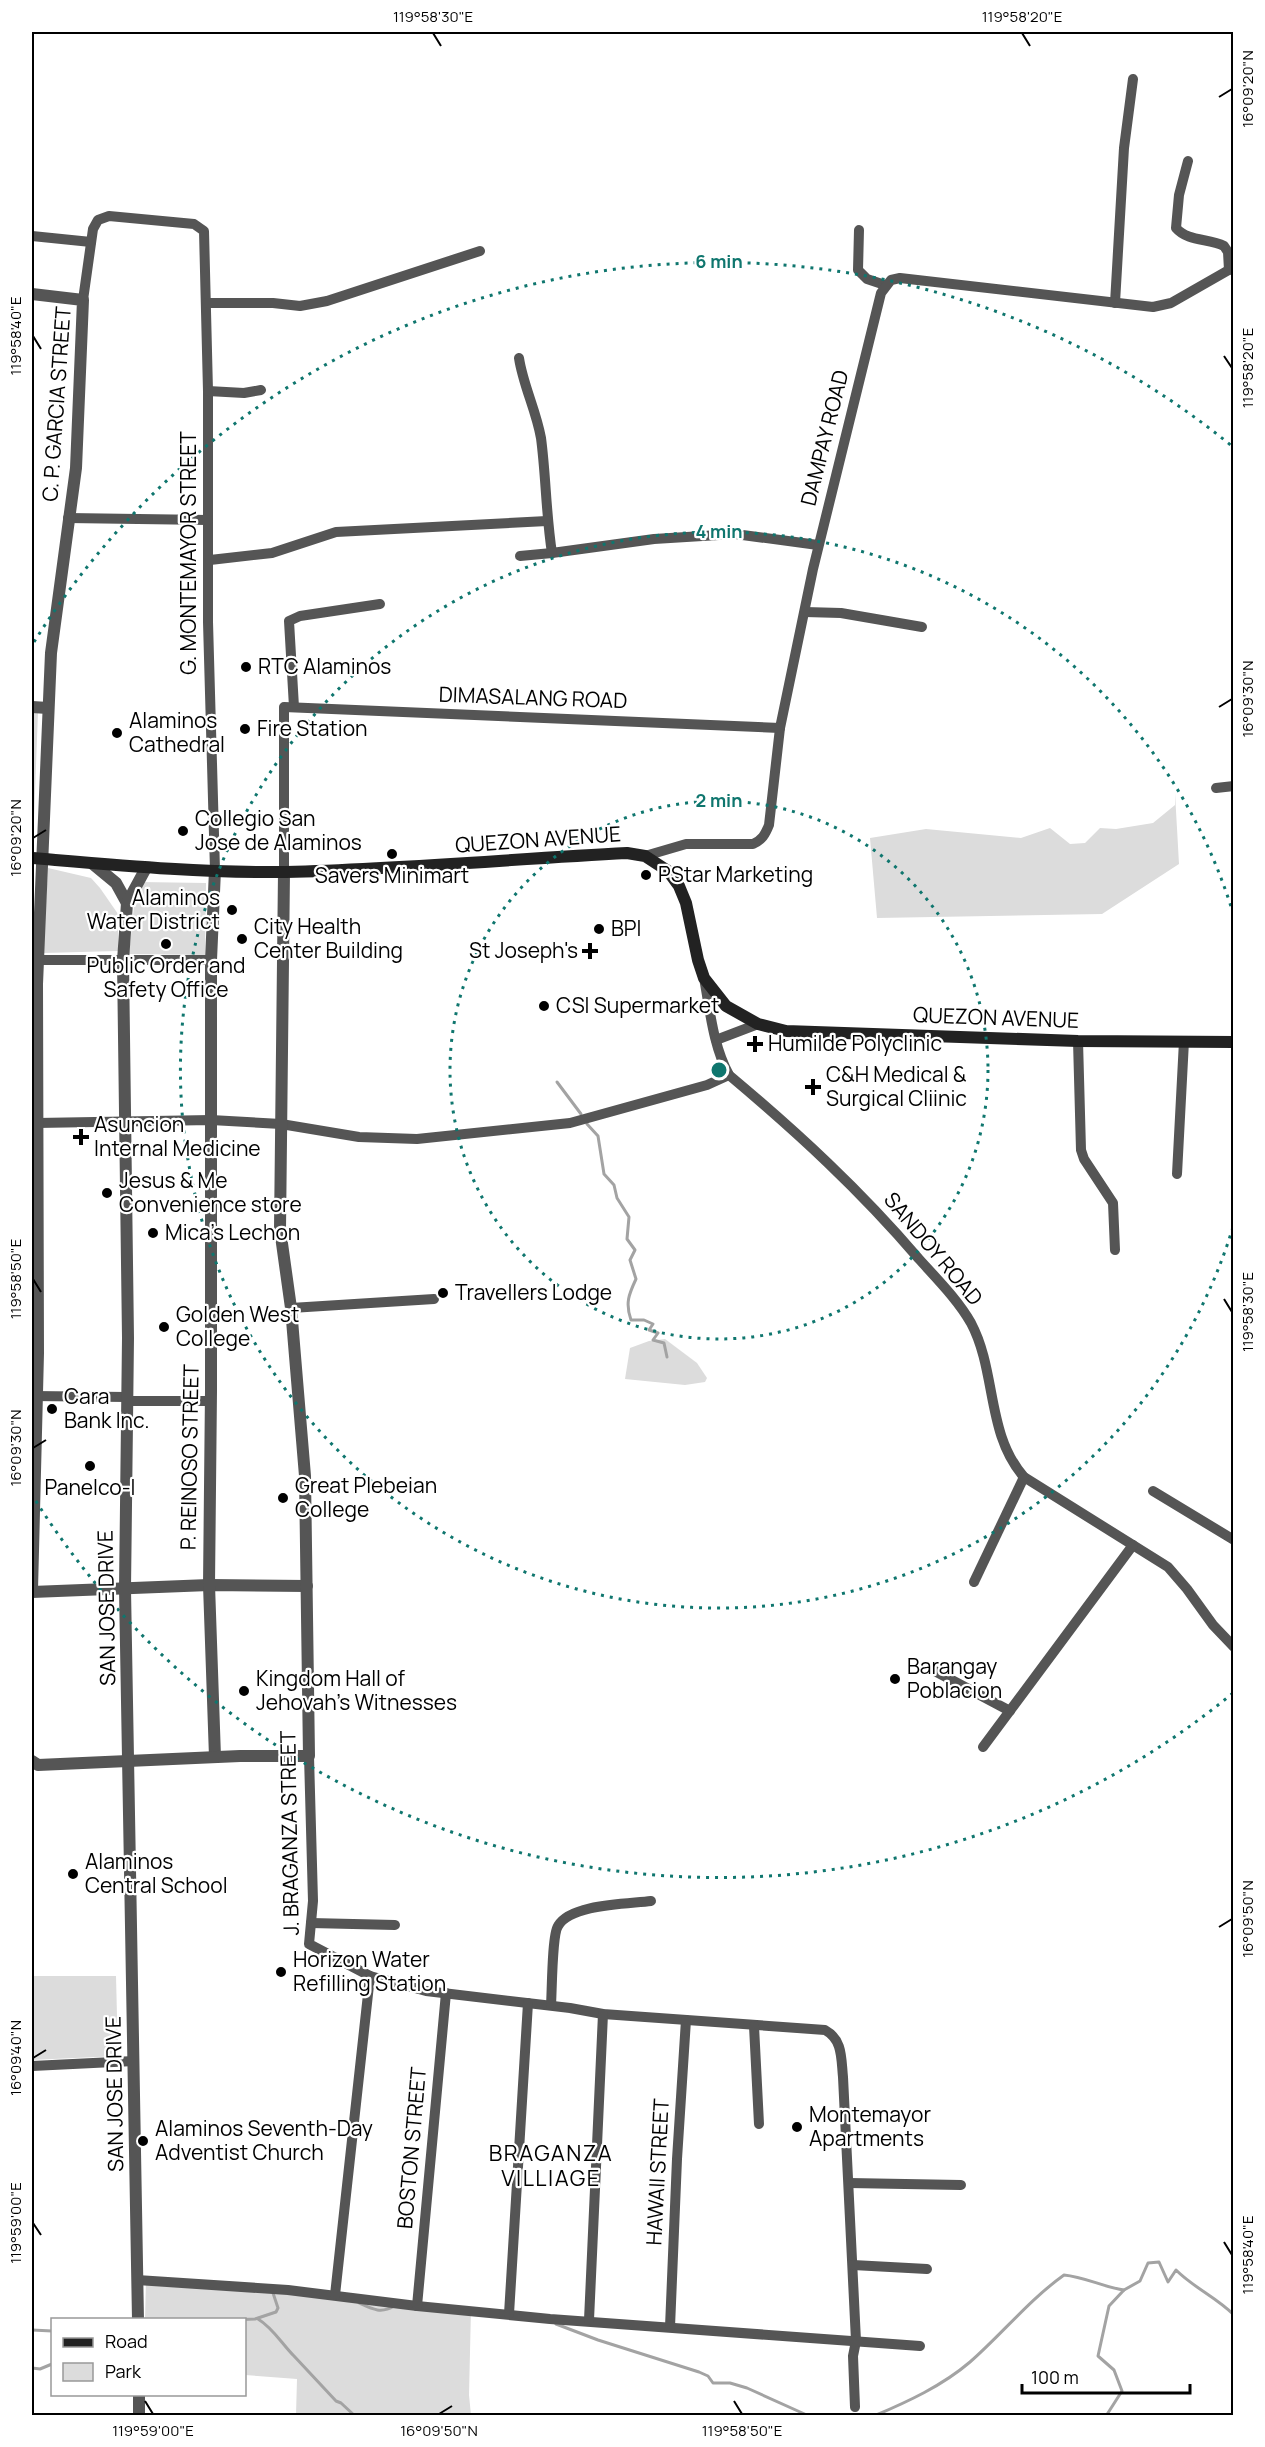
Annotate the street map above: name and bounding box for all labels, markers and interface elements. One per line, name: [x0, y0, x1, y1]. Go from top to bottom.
text: 119°58'30"E: [393, 6, 473, 27]
text: 119°58'20"E: [982, 6, 1062, 27]
text: 16°09'20"N: [1237, 50, 1258, 128]
text: 6 min: [695, 249, 743, 273]
text: 119°58'40"E: [5, 297, 26, 375]
street label: C. P. GARCIA STREET: [35, 305, 77, 503]
text: 119°58'20"E: [1237, 328, 1258, 408]
street label: DAMPAY ROAD: [794, 367, 854, 508]
street label: G. MONTEMAYOR STREET: [174, 431, 202, 675]
text: 4 min: [695, 519, 743, 543]
place label: RTC Alaminos: [258, 652, 391, 680]
marker: RTC Alaminos: [239, 660, 253, 674]
text: 16°09'30"N: [1237, 660, 1258, 738]
street label: DIMASALANG ROAD: [438, 680, 628, 714]
place label: Alaminos Cathedral: [129, 706, 225, 758]
place label: Fire Station: [257, 714, 368, 742]
marker: Fire Station: [238, 722, 252, 736]
marker: Alaminos Cathedral: [110, 726, 124, 740]
text: 2 min: [696, 788, 742, 812]
text: 16°09'20"N: [5, 799, 26, 877]
place label: Collegio San Jose de Alaminos: [195, 804, 362, 856]
street label: QUEZON AVENUE: [454, 819, 622, 859]
marker: Collegio San Jose de Alaminos: [176, 824, 190, 838]
marker: Savers Minimart: [385, 847, 399, 861]
place label: PStar Marketing: [658, 860, 813, 888]
place label: Savers Minimart: [315, 861, 469, 889]
marker: PStar Marketing: [639, 868, 653, 882]
place label: Alaminos Water District: [87, 883, 220, 935]
marker: Alaminos Water District: [225, 903, 239, 917]
place label: City Health Center Building: [254, 912, 403, 964]
place label: BPI: [611, 914, 641, 942]
marker: BPI: [592, 922, 606, 936]
marker: City Health Center Building: [235, 932, 249, 946]
place label: St Joseph's: [469, 936, 578, 964]
marker: Public Order and Safety Office: [159, 937, 173, 951]
marker: St Joseph's: [583, 944, 597, 958]
place label: Public Order and Safety Office: [87, 951, 245, 1003]
place label: CSI Supermarket: [556, 991, 719, 1019]
marker: CSI Supermarket: [537, 999, 551, 1013]
street label: QUEZON AVENUE: [913, 1000, 1080, 1034]
place label: Humilde Polyclinic: [768, 1029, 942, 1057]
marker: Humilde Polyclinic: [746, 1035, 764, 1053]
centre of rings: [709, 1060, 729, 1080]
place label: C&H Medical & Surgical Cliinic: [826, 1060, 967, 1112]
marker: C&H Medical & Surgical Cliinic: [804, 1078, 822, 1096]
place label: Asuncion Internal Medicine: [94, 1110, 261, 1162]
marker: Asuncion Internal Medicine: [72, 1128, 90, 1146]
place label: Jesus & Me Convenience store: [119, 1166, 302, 1218]
marker: Jesus & Me Convenience store: [100, 1186, 114, 1200]
street label: SANDOY ROAD: [878, 1186, 989, 1311]
place label: Mica's Lechon: [165, 1218, 300, 1246]
marker: Mica's Lechon: [146, 1226, 160, 1240]
text: 119°58'50"E: [5, 1239, 26, 1319]
text: 119°58'30"E: [1237, 1272, 1258, 1352]
place label: Travellers Lodge: [455, 1278, 612, 1306]
marker: Travellers Lodge: [436, 1286, 450, 1300]
place label: Golden West College: [176, 1300, 299, 1352]
marker: Golden West College: [157, 1320, 171, 1334]
street label: P. REINOSO STREET: [173, 1363, 205, 1550]
place label: Cara Bank Inc.: [64, 1382, 149, 1434]
marker: Cara Bank Inc.: [45, 1402, 59, 1416]
text: 16°09'30"N: [5, 1409, 26, 1487]
marker: Panelco-I: [83, 1459, 97, 1473]
place label: Great Plebeian College: [295, 1471, 437, 1523]
place label: Panelco-I: [45, 1473, 135, 1501]
marker: Great Plebeian College: [276, 1491, 290, 1505]
street label: SAN JOSE DRIVE: [91, 1530, 121, 1686]
place label: Barangay Poblacion: [907, 1652, 1002, 1704]
place label: Kingdom Hall of Jehovah's Witnesses: [256, 1664, 457, 1716]
marker: Barangay Poblacion: [888, 1672, 902, 1686]
marker: Kingdom Hall of Jehovah's Witnesses: [237, 1684, 251, 1698]
street label: J. BRAGANZA STREET: [273, 1730, 305, 1936]
place label: Alaminos Central School: [85, 1847, 228, 1899]
marker: Alaminos Central School: [66, 1867, 80, 1881]
text: 16°09'50"N: [1237, 1880, 1258, 1958]
place label: Horizon Water Refilling Station: [293, 1945, 446, 1997]
marker: Horizon Water Refilling Station: [274, 1965, 288, 1979]
street label: SAN JOSE DRIVE: [99, 2016, 129, 2172]
text: 16°09'40"N: [5, 2020, 26, 2096]
street label: BOSTON STREET: [390, 2065, 432, 2230]
street label: HAWAII STREET: [639, 2097, 675, 2246]
place label: Montemayor Apartments: [809, 2100, 931, 2152]
place label: Alaminos Seventh-Day Adventist Church: [155, 2114, 373, 2166]
marker: Montemayor Apartments: [790, 2120, 804, 2134]
marker: Alaminos Seventh-Day Adventist Church: [136, 2134, 150, 2148]
district label: BRAGANZA VILLIAGE: [489, 2138, 613, 2193]
text: 119°59'00"E: [5, 2182, 26, 2264]
text: 119°58'40"E: [1237, 2216, 1258, 2294]
legend: [51, 2318, 246, 2396]
text: Road: [105, 2329, 148, 2353]
scale bar: [1022, 2357, 1190, 2395]
text: Park: [105, 2359, 142, 2383]
text: 100 m: [1031, 2365, 1079, 2389]
text: 119°59'00"E: [112, 2420, 194, 2441]
text: 16°09'50"N: [400, 2420, 478, 2441]
text: 119°58'50"E: [702, 2420, 782, 2441]

